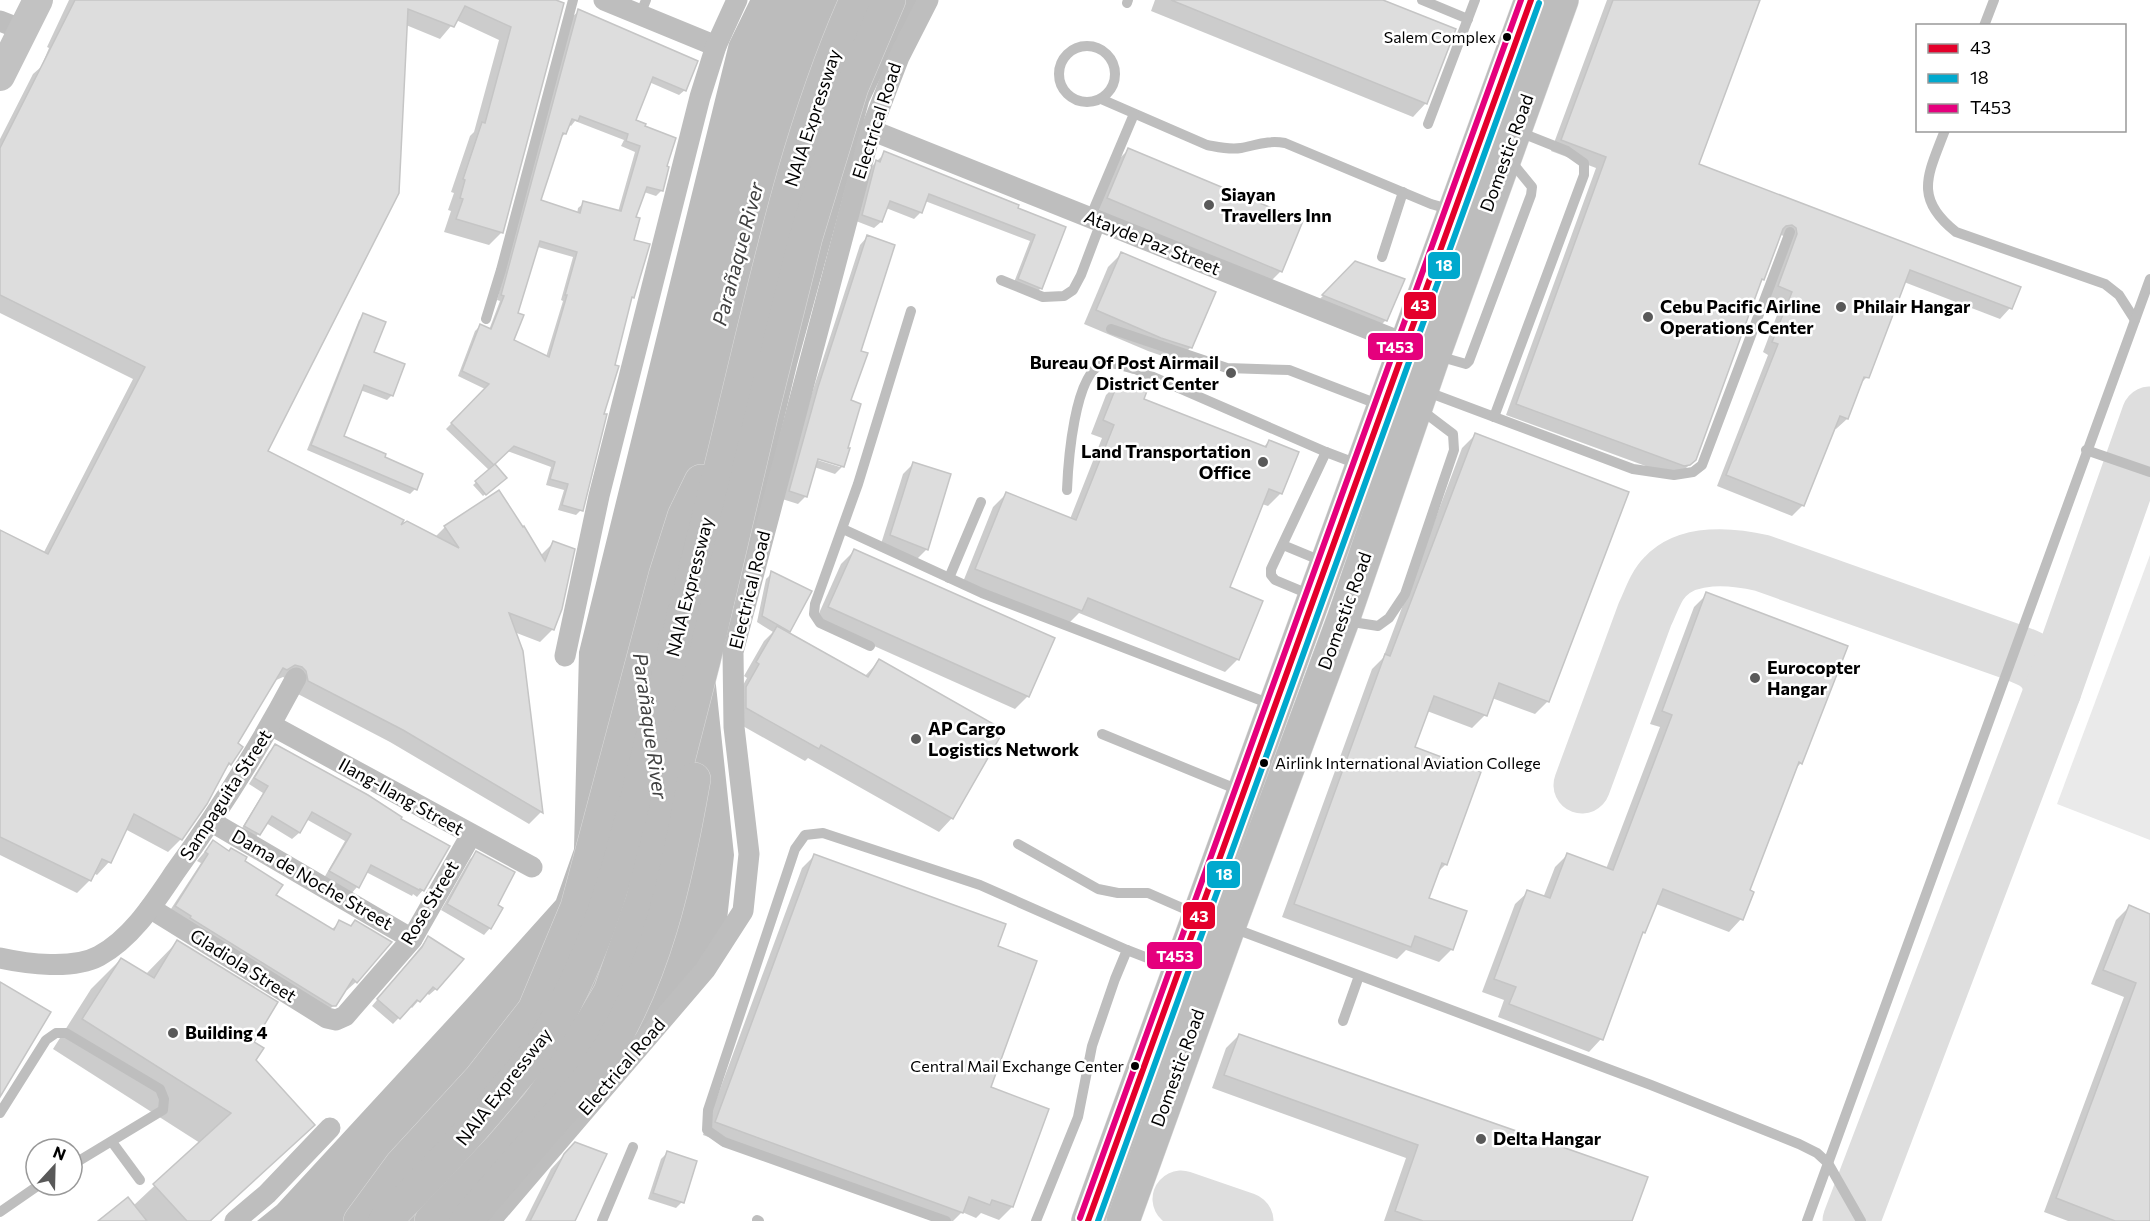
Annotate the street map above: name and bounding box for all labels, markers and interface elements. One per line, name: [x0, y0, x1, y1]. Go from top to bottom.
legend: [1916, 24, 2126, 132]
place label: Salem Complex: [1384, 27, 1496, 46]
marker: Salem Complex: [1501, 31, 1513, 43]
text: 43: [1970, 36, 1991, 58]
street label: NAIA Expressway: [779, 46, 845, 189]
street label: Electrical Road: [847, 60, 905, 182]
text: 18: [1970, 66, 1989, 88]
street label: Domestic Road: [1475, 91, 1538, 215]
text: T453: [1970, 96, 2011, 118]
water label: Parañaque River: [706, 178, 768, 328]
place label: Siayan Travellers Inn: [1221, 183, 1332, 226]
marker: Siayan Travellers Inn: [1202, 198, 1216, 212]
street label: Atayde Paz Street: [1081, 205, 1224, 279]
line badge: 18: [1427, 251, 1461, 280]
text: 18: [1435, 255, 1453, 274]
line badge: 43: [1403, 291, 1437, 320]
text: 43: [1410, 295, 1430, 314]
place label: Cebu Pacific Airline Operations Center: [1660, 295, 1821, 338]
place label: Philair Hangar: [1853, 295, 1971, 317]
marker: Philair Hangar: [1834, 300, 1848, 314]
marker: Cebu Pacific Airline Operations Center: [1641, 310, 1655, 324]
line badge: T453: [1367, 332, 1424, 361]
text: T453: [1376, 337, 1414, 356]
place label: Bureau Of Post Airmail District Center: [1030, 351, 1220, 394]
marker: Bureau Of Post Airmail District Center: [1224, 366, 1238, 380]
place label: Land Transportation Office: [1081, 440, 1251, 483]
marker: Land Transportation Office: [1256, 455, 1270, 469]
street label: NAIA Expressway: [661, 515, 717, 659]
street label: Electrical Road: [724, 528, 774, 651]
street label: Domestic Road: [1313, 549, 1376, 673]
water label: Parañaque River: [629, 651, 673, 802]
place label: Eurocopter Hangar: [1767, 656, 1861, 699]
marker: Eurocopter Hangar: [1748, 671, 1762, 685]
place label: AP Cargo Logistics Network: [928, 717, 1080, 760]
street label: Sampaguita Street: [175, 725, 276, 864]
marker: AP Cargo Logistics Network: [909, 732, 923, 746]
street label: Ilang-Ilang Street: [335, 753, 468, 840]
place label: Airlink International Aviation College: [1275, 753, 1541, 772]
marker: Airlink International Aviation College: [1258, 757, 1270, 769]
street label: Dama de Noche Street: [228, 824, 397, 934]
street label: Rose Street: [395, 857, 463, 948]
line badge: 18: [1206, 860, 1241, 889]
text: 18: [1215, 864, 1233, 883]
line badge: 43: [1182, 901, 1216, 930]
text: 43: [1189, 906, 1209, 925]
street label: Gladiola Street: [186, 924, 301, 1007]
line badge: T453: [1146, 941, 1203, 970]
text: T453: [1156, 946, 1194, 965]
street label: Domestic Road: [1146, 1006, 1209, 1130]
street label: Electrical Road: [573, 1013, 669, 1119]
place label: Building 4: [185, 1021, 267, 1043]
street label: NAIA Expressway: [450, 1023, 556, 1150]
marker: Building 4: [166, 1026, 180, 1040]
place label: Central Mail Exchange Center: [910, 1056, 1125, 1075]
marker: Central Mail Exchange Center: [1129, 1060, 1141, 1072]
place label: Delta Hangar: [1493, 1127, 1602, 1149]
marker: Delta Hangar: [1474, 1132, 1488, 1146]
north arrow: [24, 1137, 84, 1197]
text: N: [51, 1142, 69, 1164]

